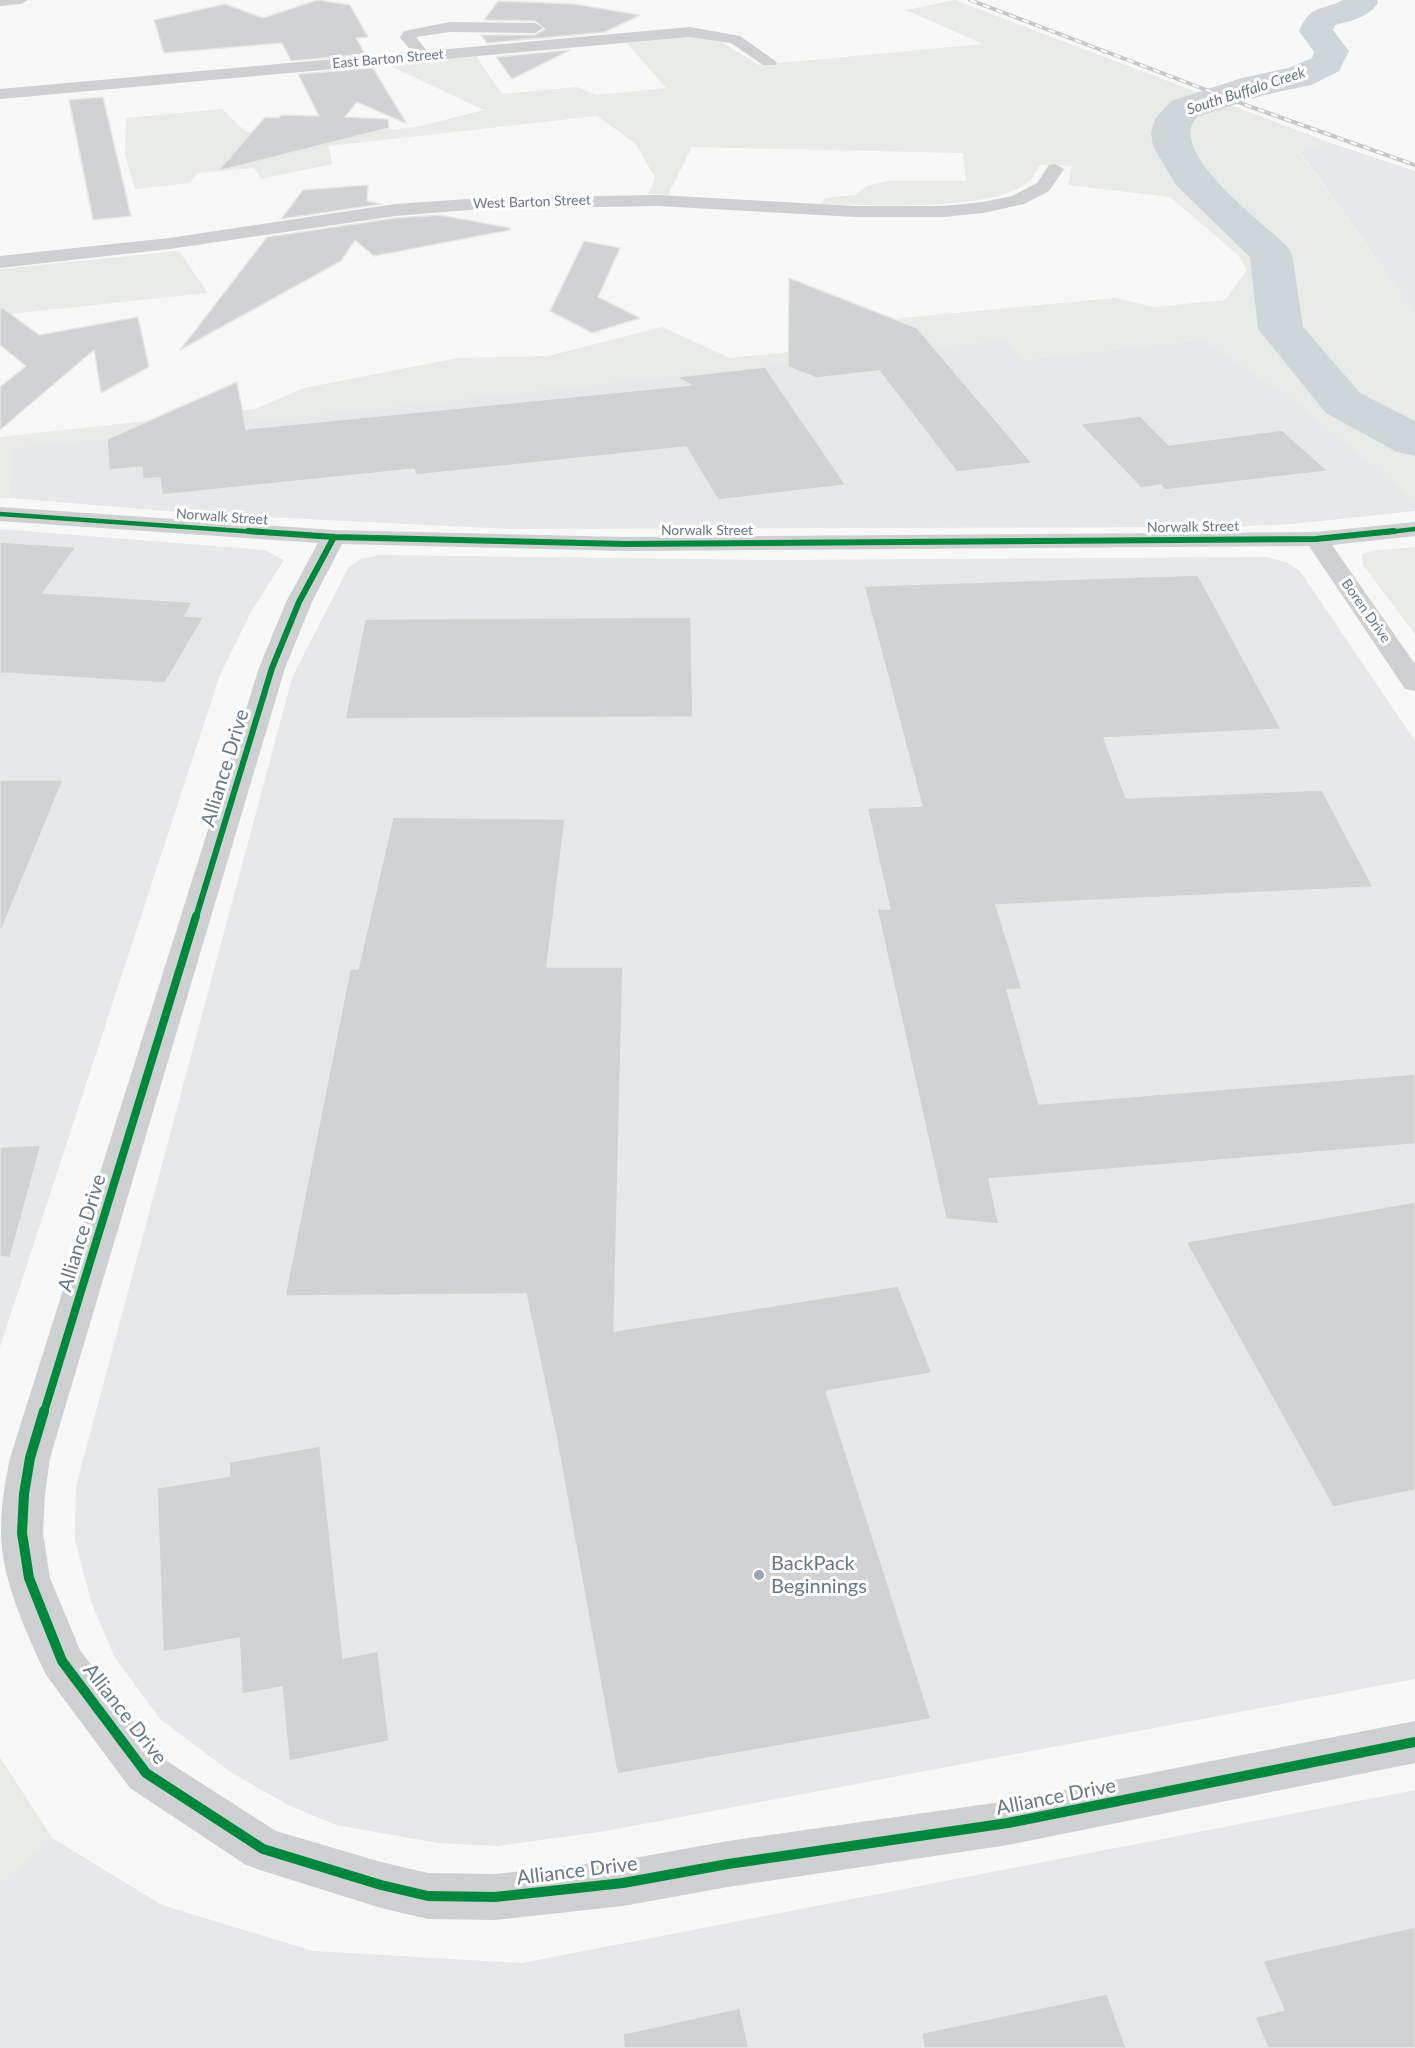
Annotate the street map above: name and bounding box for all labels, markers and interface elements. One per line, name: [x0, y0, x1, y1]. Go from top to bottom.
street label: East Barton Street: [332, 46, 444, 72]
water label: South Buffalo Creek: [1184, 63, 1308, 119]
street label: West Barton Street: [473, 192, 591, 212]
street label: Norwalk Street: [175, 505, 269, 529]
street label: Norwalk Street: [1147, 518, 1239, 536]
street label: Norwalk Street: [661, 522, 753, 538]
street label: Boren Drive: [1338, 576, 1394, 646]
street label: Alliance Drive: [196, 706, 254, 830]
street label: Alliance Drive: [53, 1171, 111, 1295]
place label: BackPack Beginnings: [771, 1552, 867, 1599]
marker: BackPack Beginnings: [752, 1568, 766, 1582]
street label: Alliance Drive: [78, 1659, 172, 1769]
street label: Alliance Drive: [994, 1774, 1118, 1820]
street label: Alliance Drive: [515, 1852, 639, 1890]

